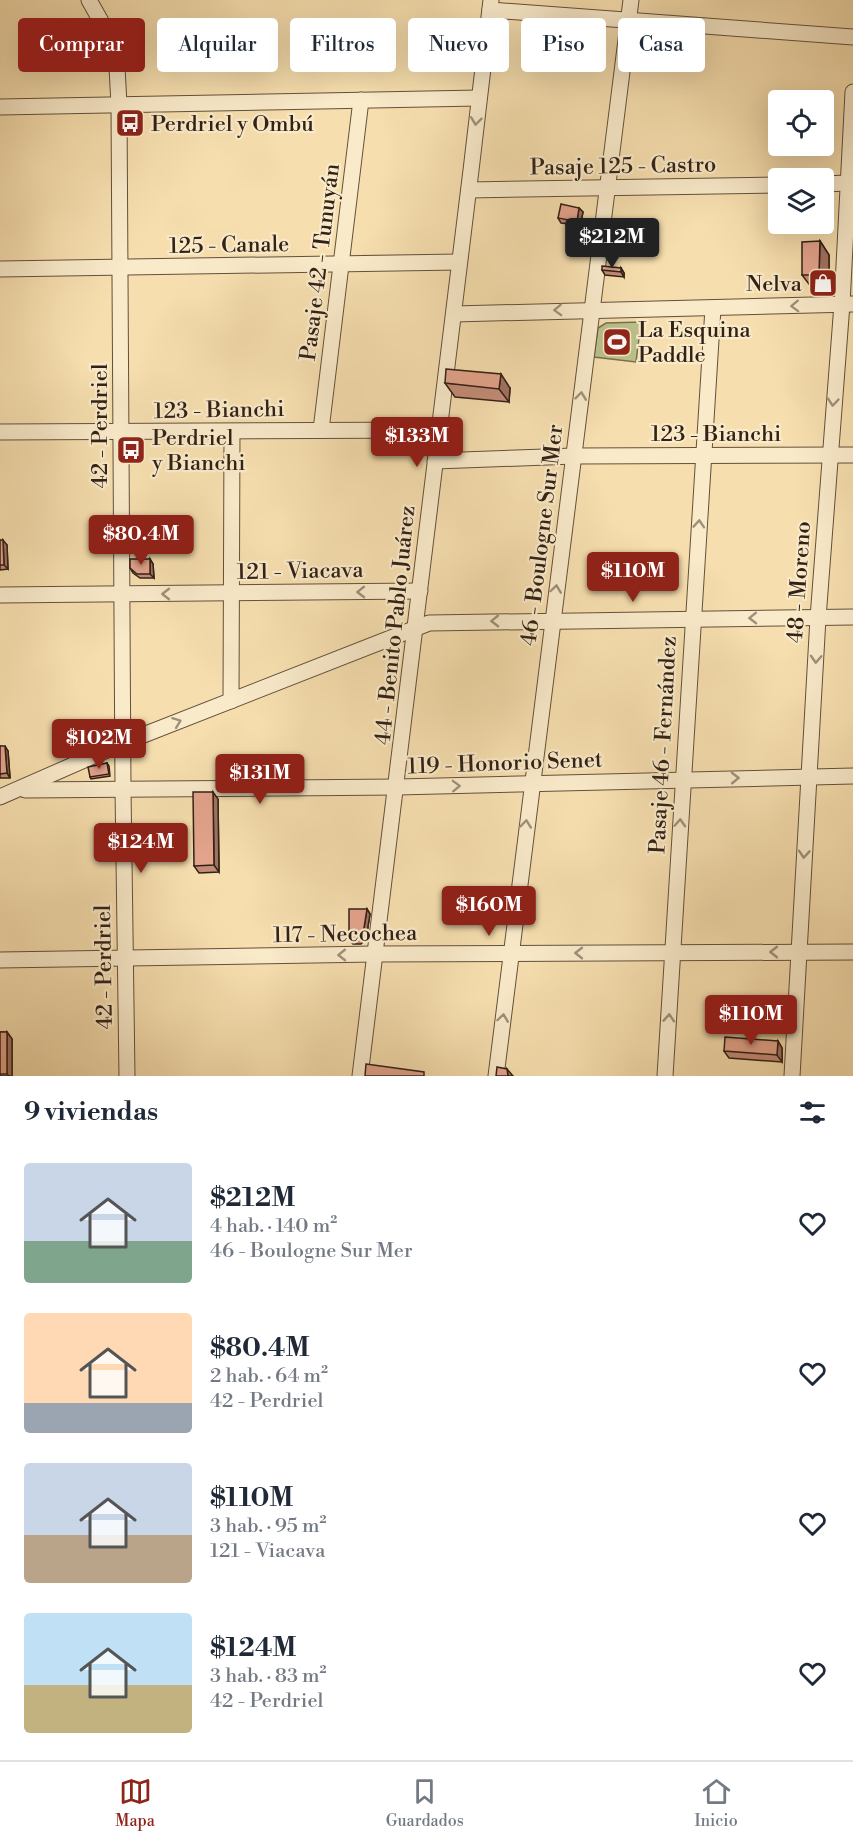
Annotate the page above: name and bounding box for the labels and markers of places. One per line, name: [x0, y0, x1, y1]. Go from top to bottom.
bus stop icon: Perdriel y Ombú: [114, 107, 146, 139]
place label: Perdriel y Ombú: [151, 111, 314, 138]
pin: $212M: [570, 218, 654, 269]
shop icon: Nelva: [807, 267, 839, 299]
place label: Nelva: [746, 271, 803, 298]
place label: La Esquina Paddle: [638, 317, 752, 369]
sports icon: La Esquina Paddle: [601, 326, 633, 358]
pin: $133M: [375, 417, 459, 468]
place label: Perdriel y Bianchi: [151, 425, 246, 477]
bus stop icon: Perdriel y Bianchi: [115, 434, 147, 466]
pin: $80.4M: [92, 515, 190, 566]
pin: $110M: [591, 552, 675, 603]
pin: $102M: [57, 719, 141, 770]
pin: $131M: [218, 754, 302, 805]
pin: $124M: [99, 823, 183, 874]
pin: $160M: [447, 886, 531, 937]
pin: $110M: [709, 995, 793, 1046]

